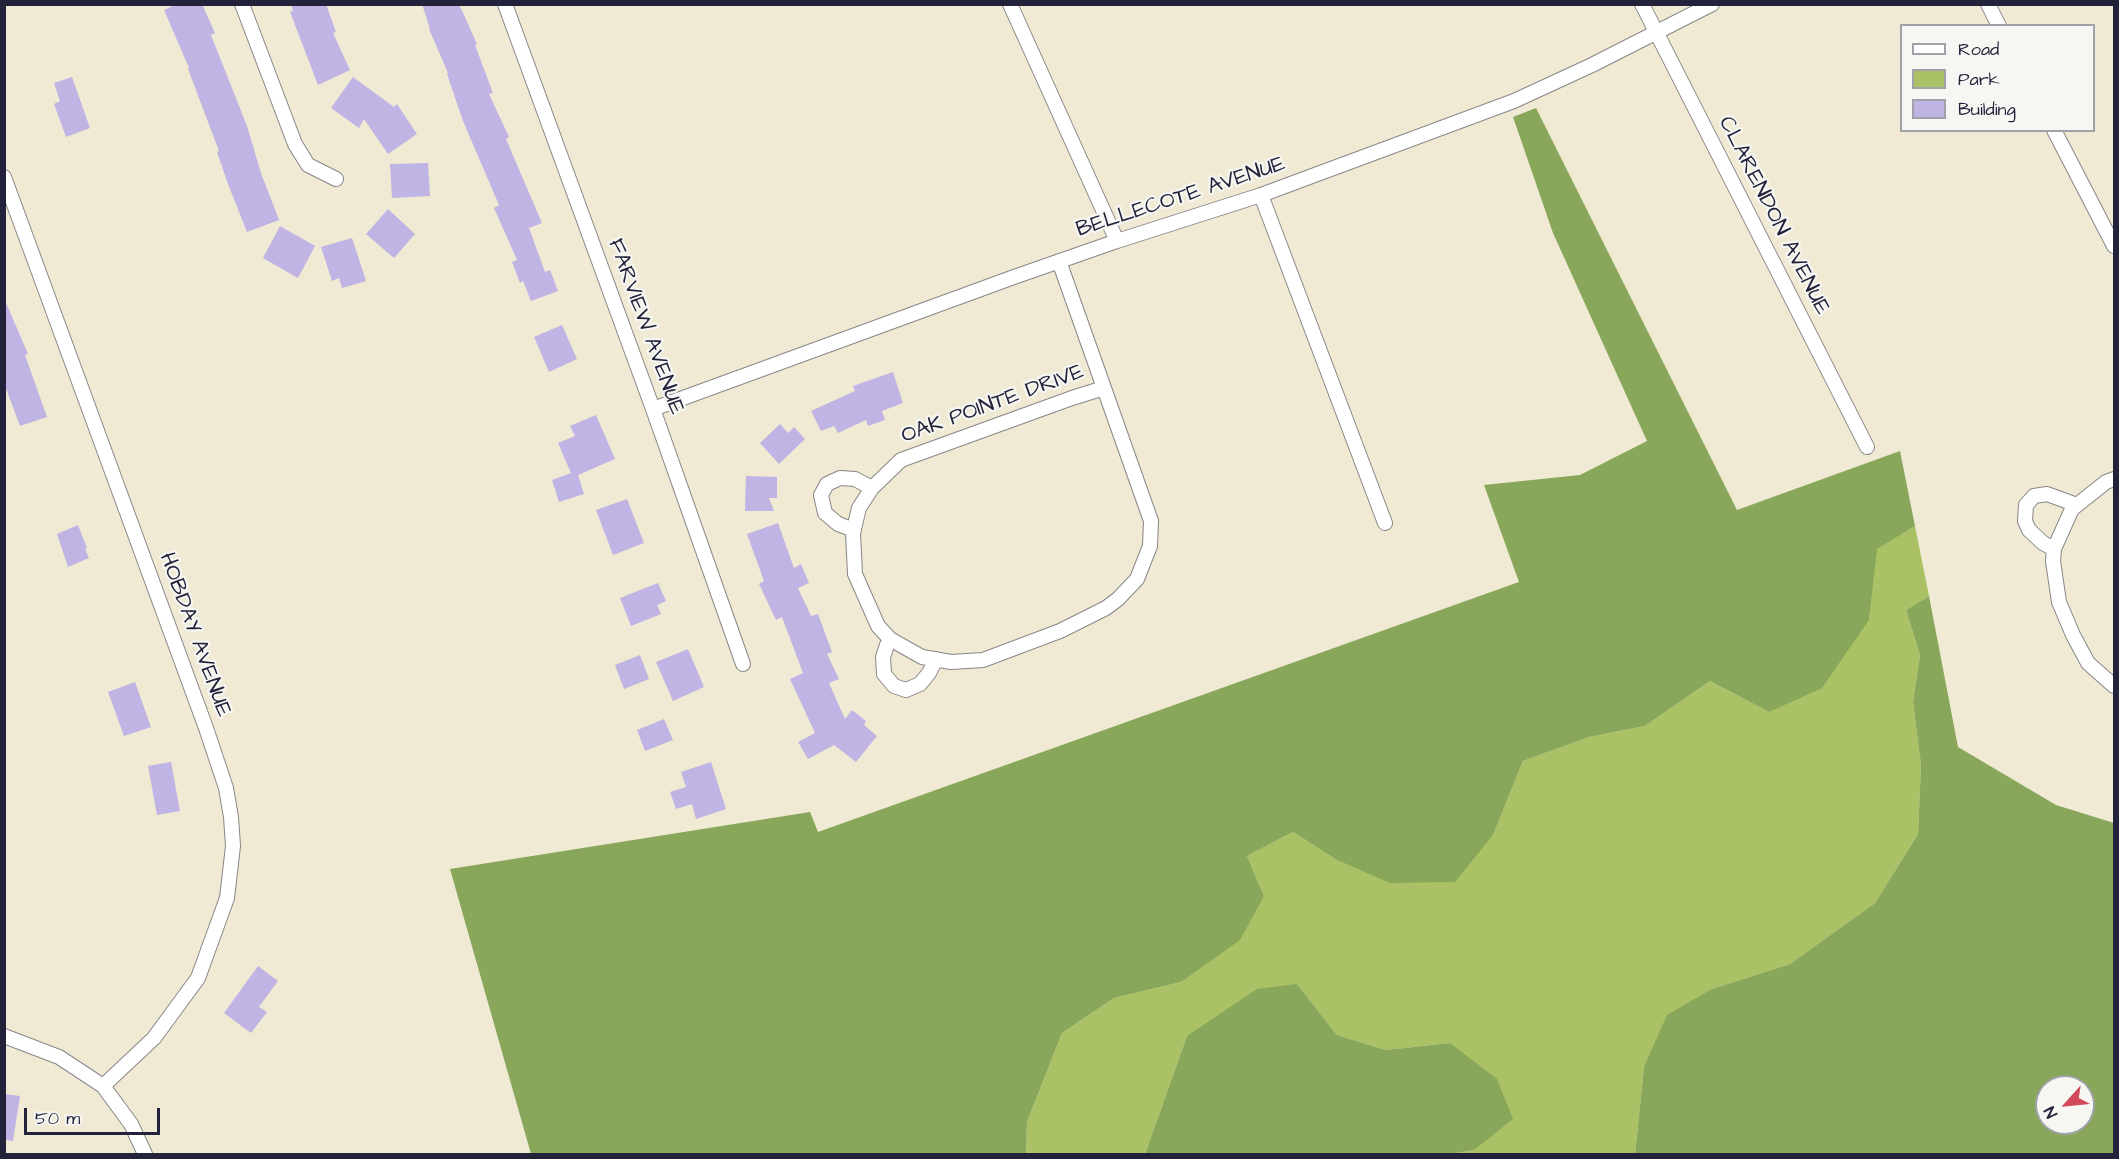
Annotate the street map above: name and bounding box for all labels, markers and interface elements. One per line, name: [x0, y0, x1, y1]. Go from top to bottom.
legend: [1900, 24, 2095, 132]
text: Road: [1958, 37, 1999, 62]
text: Park: [1958, 67, 2000, 92]
text: Building: [1958, 97, 2016, 122]
street label: CLARENDON AVENUE: [1712, 112, 1834, 320]
street label: BELLECOTE AVENUE: [1073, 152, 1289, 244]
street label: FARVIEW AVENUE: [601, 236, 689, 418]
street label: OAK POINTE DRIVE: [898, 360, 1088, 450]
street label: HOBDAY AVENUE: [152, 549, 236, 721]
north arrow: [2035, 1075, 2095, 1135]
scale bar: [27, 1096, 164, 1134]
text: N: [2039, 1103, 2063, 1122]
text: 50 m: [35, 1106, 80, 1131]

